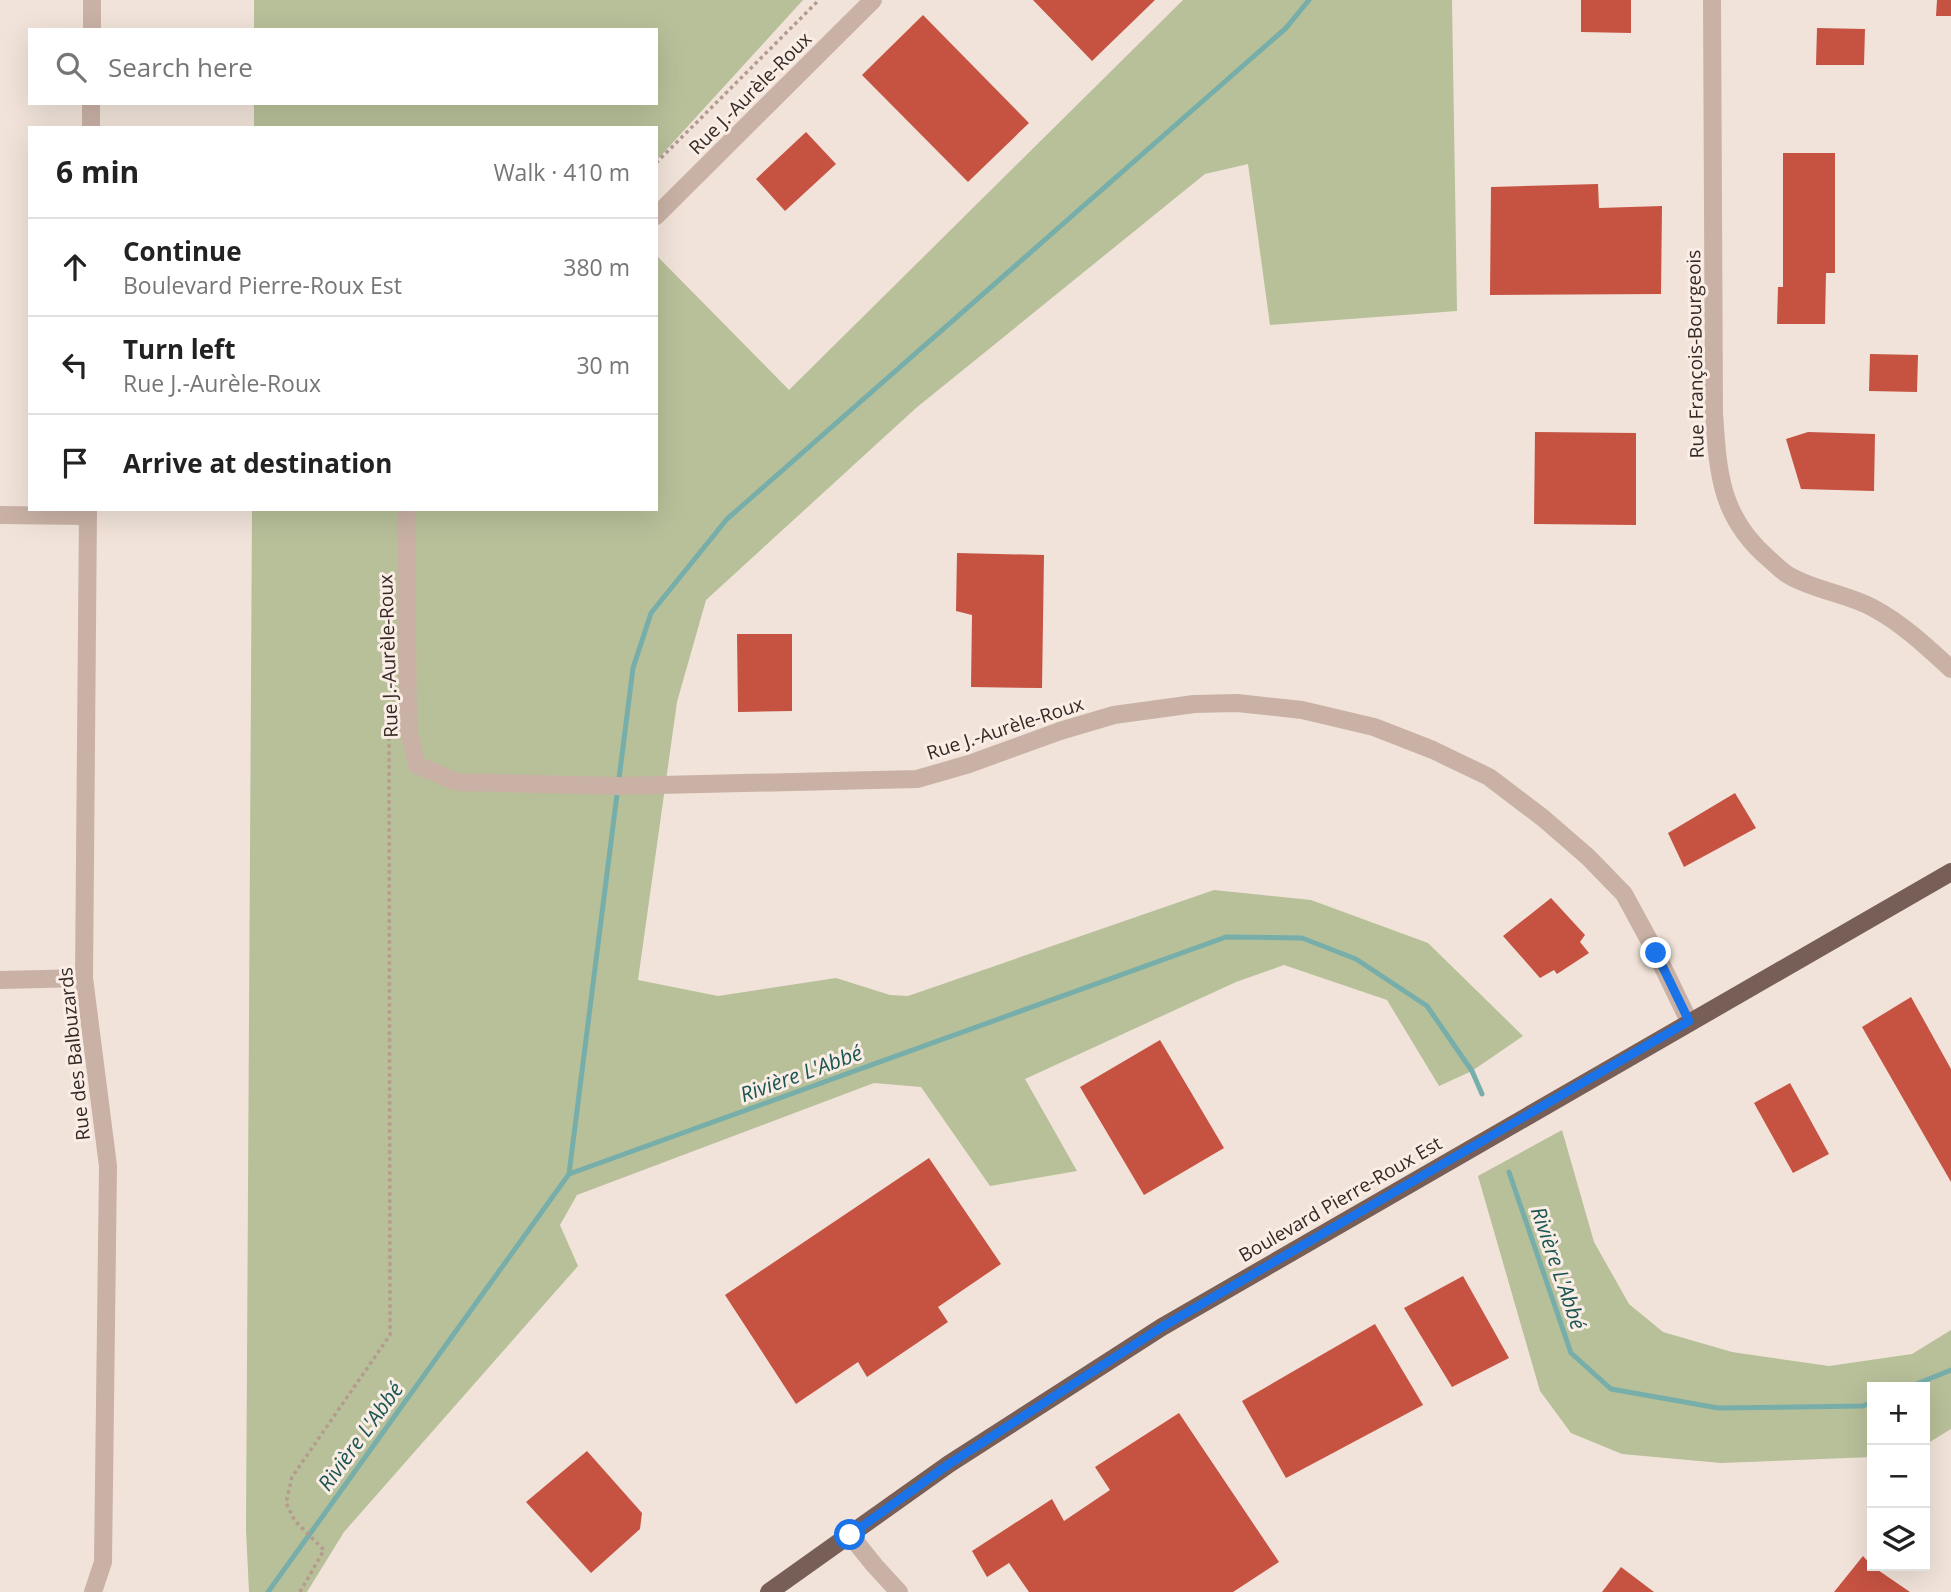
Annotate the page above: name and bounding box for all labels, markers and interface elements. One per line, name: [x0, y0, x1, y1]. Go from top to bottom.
street label: Rue J.-Aurèle-Roux: [683, 26, 817, 160]
search box: [28, 28, 658, 105]
icon: search: [52, 48, 90, 86]
text: Search here: [108, 49, 253, 85]
text: 6 min: [56, 151, 139, 192]
text: Walk · 410 m: [493, 156, 630, 188]
text: Continue: [123, 233, 242, 269]
icon: ahead: [56, 248, 94, 286]
street label: Rue François-Bourgeois: [1680, 249, 1710, 459]
text: 380 m: [563, 251, 630, 283]
text: Boulevard Pierre-Roux Est: [123, 269, 402, 301]
text: Turn left: [123, 331, 235, 367]
icon: left: [56, 346, 94, 384]
text: 30 m: [576, 349, 630, 381]
text: Rue J.-Aurèle-Roux: [123, 367, 321, 399]
icon: arrive: [56, 444, 94, 482]
text: Arrive at destination: [123, 445, 392, 481]
street label: Rue J.-Aurèle-Roux: [372, 574, 404, 738]
street label: Rue J.-Aurèle-Roux: [923, 690, 1087, 766]
route end: [1640, 937, 1671, 968]
street label: Rue des Balbuzards: [52, 966, 96, 1142]
water label: Rivière L'Abbé: [736, 1038, 866, 1108]
street label: Boulevard Pierre-Roux Est: [1234, 1130, 1446, 1268]
water label: Rivière L'Abbé: [1525, 1203, 1593, 1334]
water label: Rivière L'Abbé: [311, 1376, 409, 1496]
map controls: [1867, 1382, 1930, 1571]
button: +: [1867, 1382, 1930, 1445]
button: −: [1867, 1445, 1930, 1508]
button: layers: [1867, 1508, 1930, 1571]
route start: [834, 1519, 865, 1550]

